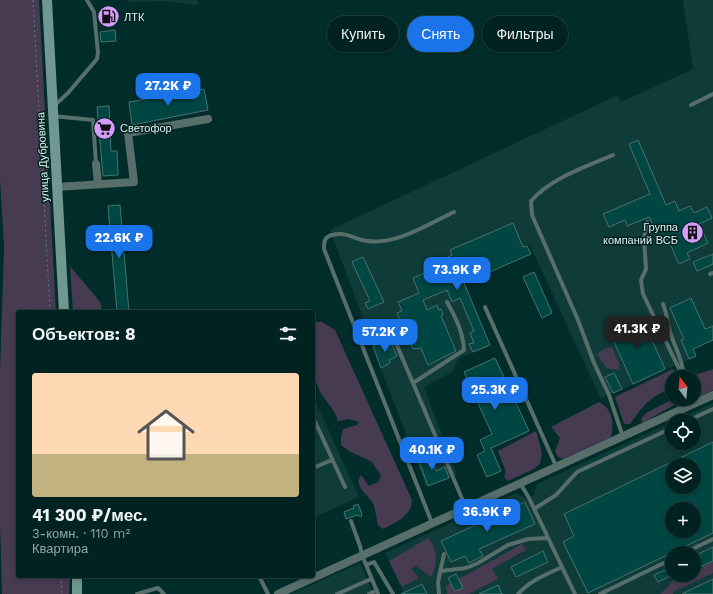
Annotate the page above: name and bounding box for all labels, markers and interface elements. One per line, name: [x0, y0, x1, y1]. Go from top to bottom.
fuel station icon: ЛТК: [96, 4, 122, 30]
place label: ЛТК: [124, 11, 145, 24]
chip: Купить: [327, 16, 399, 52]
chip: Снять: [407, 16, 474, 52]
chip: Фильтры: [482, 16, 568, 52]
pin: 27.2K ₽: [131, 73, 205, 107]
text: 27.2K ₽: [145, 78, 192, 93]
street label: улица Дубровина: [34, 111, 52, 202]
supermarket icon: Светофор: [91, 115, 117, 141]
place label: Светофор: [120, 122, 172, 135]
building icon: Группа компаний ВСБ: [680, 220, 706, 246]
place label: Группа компаний ВСБ: [603, 221, 679, 247]
pin: 22.6K ₽: [82, 225, 156, 259]
text: 22.6K ₽: [95, 230, 143, 245]
pin: 73.9K ₽: [420, 257, 494, 291]
text: 73.9K ₽: [433, 262, 482, 277]
pin: 41.3K ₽: [600, 316, 674, 350]
pin: 57.2K ₽: [348, 319, 422, 353]
text: 41.3K ₽: [614, 321, 660, 336]
icon: filters: [277, 323, 299, 345]
text: Объектов: 8: [32, 324, 136, 344]
text: 57.2K ₽: [362, 324, 408, 339]
north arrow: [665, 370, 701, 406]
map controls: [665, 370, 701, 582]
pin: 25.3K ₽: [458, 377, 532, 411]
text: 25.3K ₽: [471, 382, 519, 397]
icon: home: [130, 399, 202, 471]
button: locate: [665, 414, 701, 450]
pin: 40.1K ₽: [395, 437, 469, 471]
text: 40.1K ₽: [409, 442, 455, 457]
button: layers: [665, 458, 701, 494]
pin: 36.9K ₽: [450, 499, 524, 533]
button: +: [665, 502, 701, 538]
text: 36.9K ₽: [462, 504, 512, 519]
text: 41 300 ₽/мес.: [32, 505, 147, 525]
text: 3-комн. · 110 m²: [32, 526, 130, 541]
text: Квартира: [32, 541, 88, 556]
button: −: [665, 546, 701, 582]

